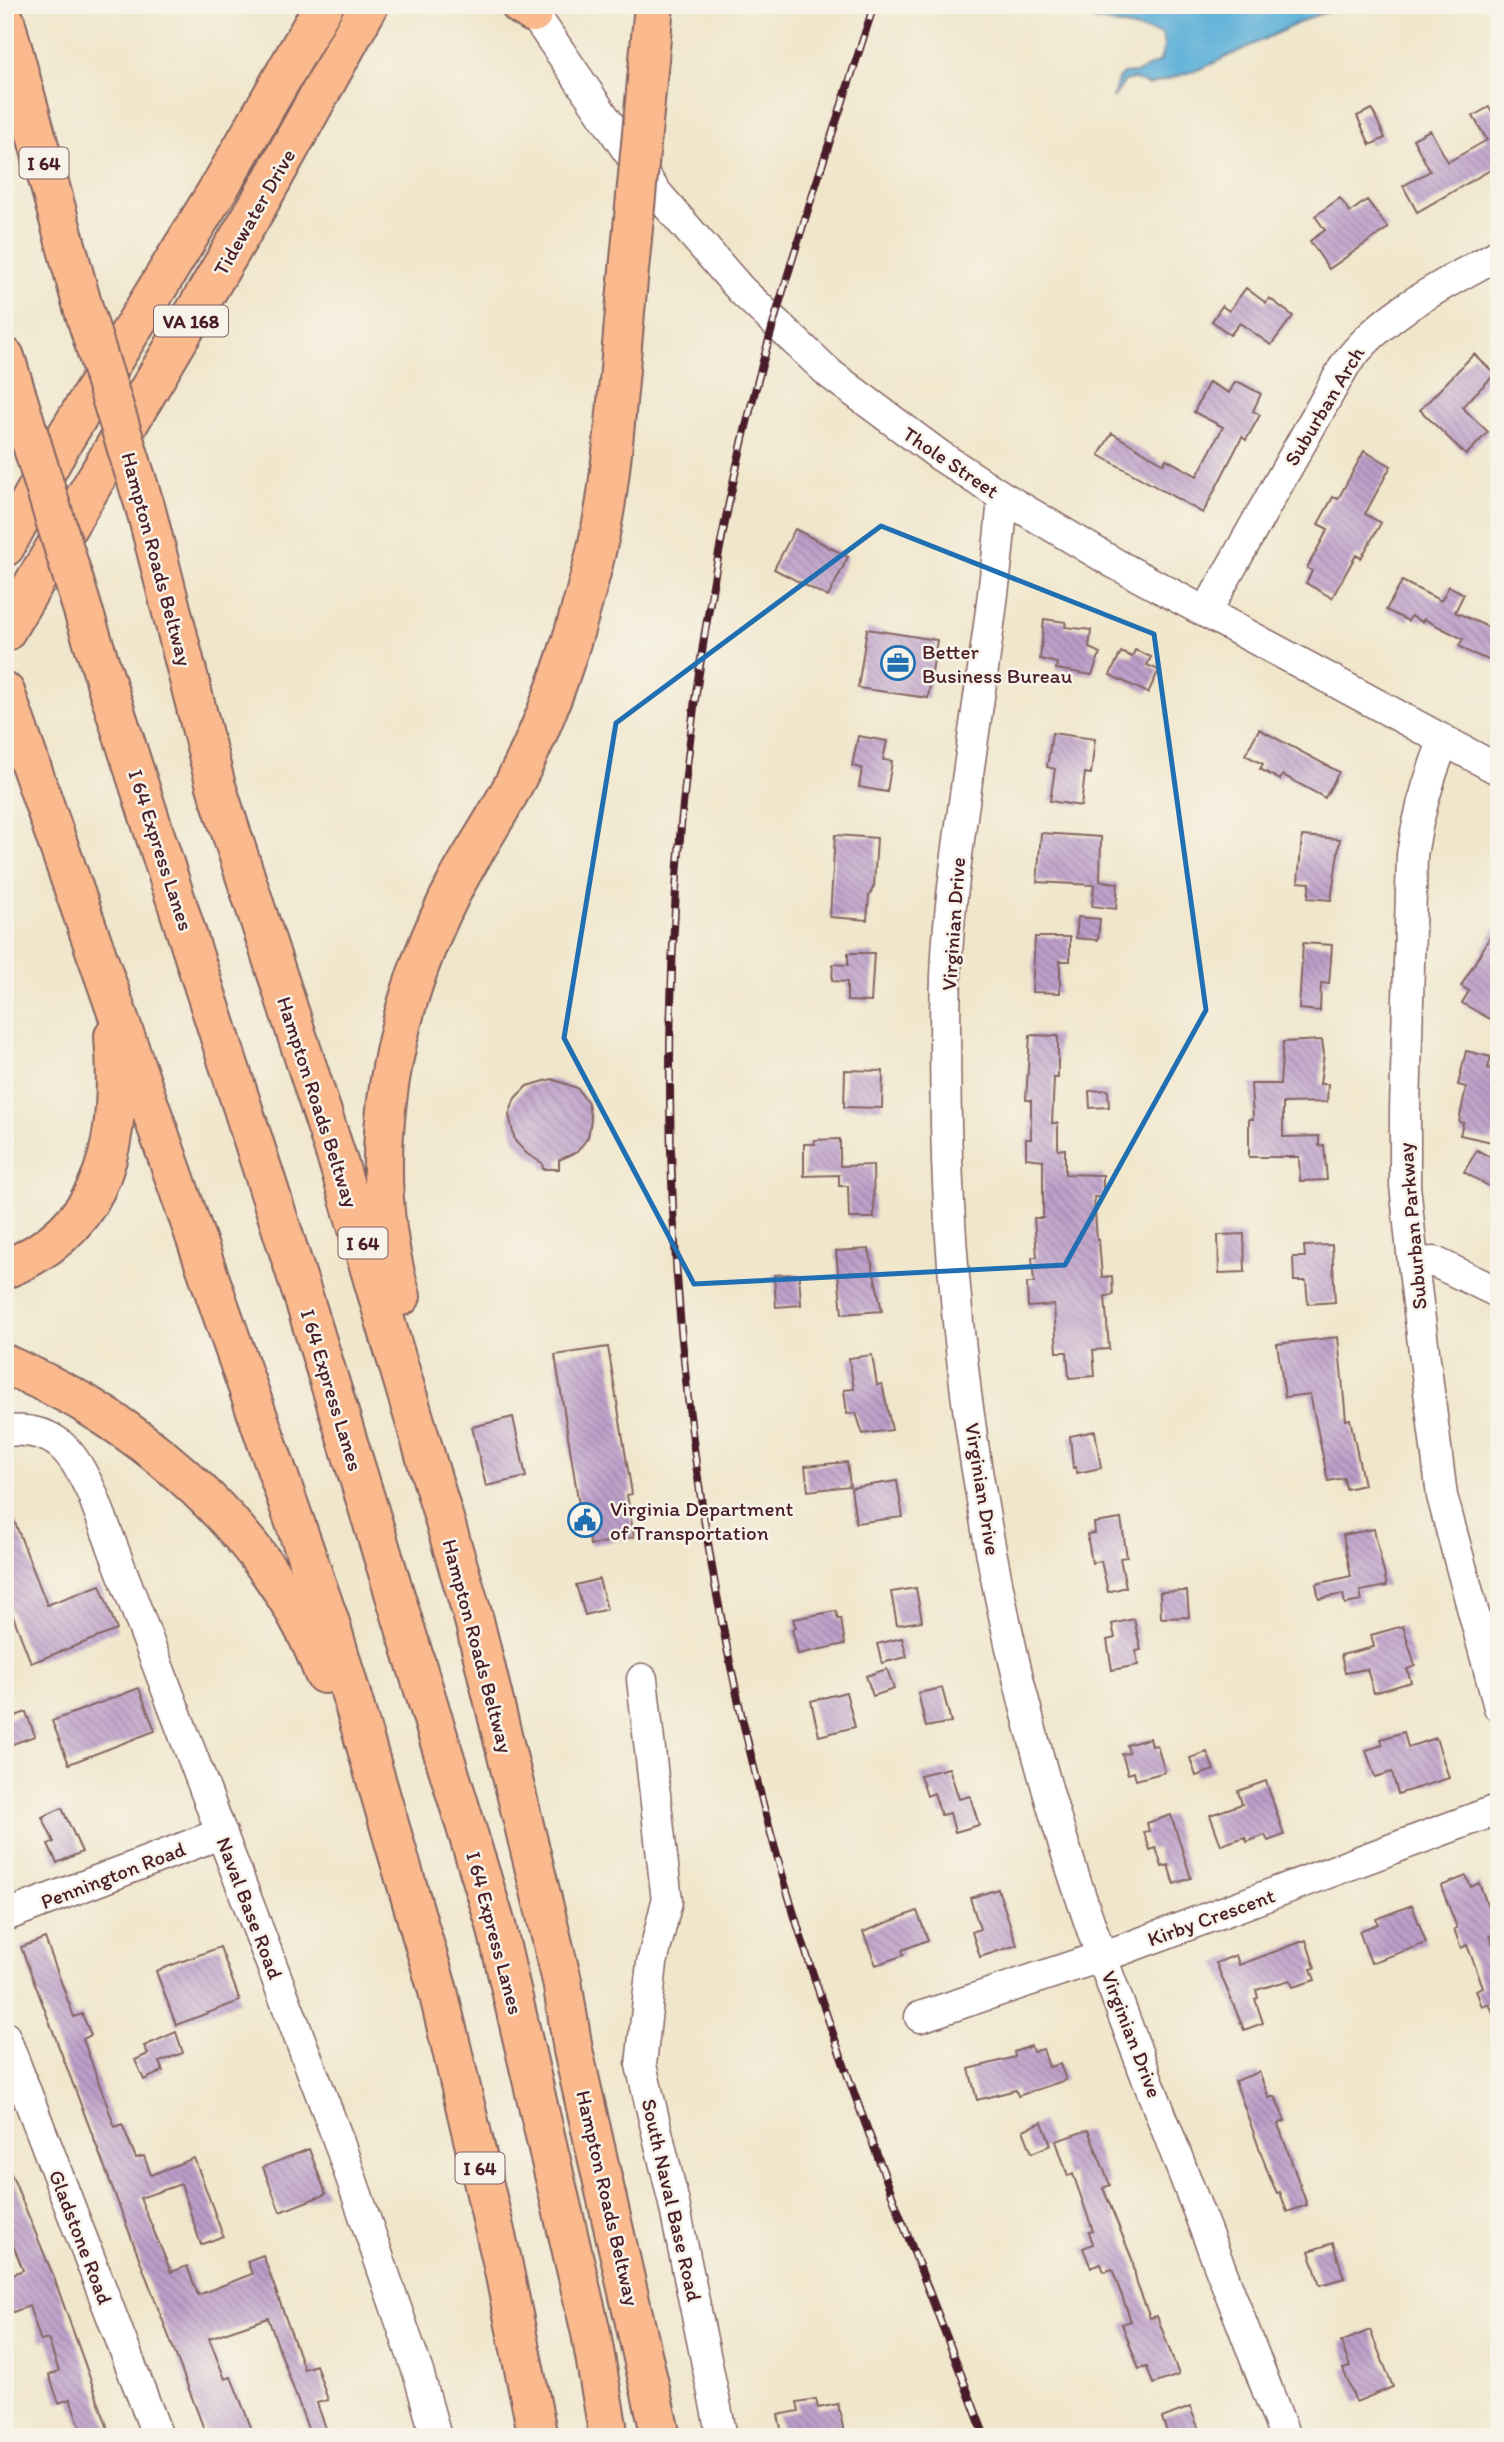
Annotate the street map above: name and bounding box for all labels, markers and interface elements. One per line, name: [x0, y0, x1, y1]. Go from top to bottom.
street label: Tidewater Drive: [208, 144, 300, 280]
road number: I 64: [20, 148, 68, 178]
road number: VA 168: [154, 306, 228, 336]
street label: Suburban Arch: [1279, 341, 1370, 470]
street label: Thole Street: [898, 421, 1004, 503]
street label: Hampton Roads Beltway: [116, 449, 198, 669]
place label: Better Business Bureau: [922, 639, 1073, 688]
office icon: Better Business Bureau: [879, 644, 917, 682]
street label: I 64 Express Lanes: [123, 766, 199, 934]
street label: Virginian Drive: [936, 856, 970, 992]
street label: Hampton Roads Beltway: [272, 993, 364, 1211]
street label: Suburban Parkway: [1392, 1141, 1432, 1311]
road number: I 64: [338, 1228, 388, 1259]
street label: I 64 Express Lanes: [296, 1306, 368, 1474]
street label: Virginian Drive: [960, 1421, 1006, 1557]
place label: Virginia Department of Transportation: [610, 1496, 794, 1545]
public building icon: Virginia Department of Transportation: [566, 1501, 604, 1539]
street label: Hampton Roads Beltway: [437, 1536, 519, 1756]
street label: Naval Base Road: [211, 1833, 289, 1983]
street label: Pennington Road: [37, 1836, 189, 1914]
street label: I 64 Express Lanes: [461, 1849, 529, 2017]
street label: Kirby Crescent: [1144, 1882, 1278, 1952]
street label: Virginian Drive: [1096, 1967, 1168, 2101]
street label: Hampton Roads Beltway: [571, 2088, 645, 2308]
street label: South Naval Base Road: [637, 2096, 708, 2304]
road number: I 64: [456, 2152, 504, 2184]
street label: Gladstone Road: [44, 2166, 118, 2308]

